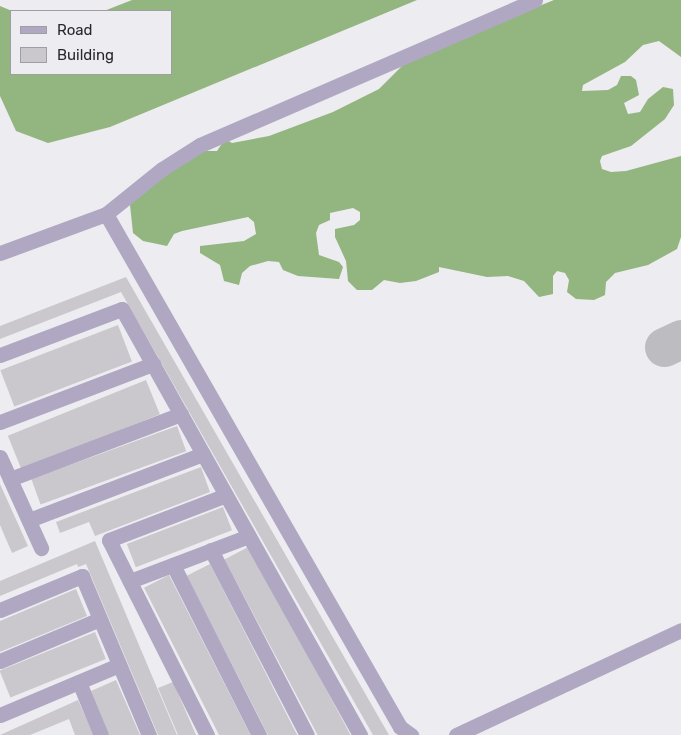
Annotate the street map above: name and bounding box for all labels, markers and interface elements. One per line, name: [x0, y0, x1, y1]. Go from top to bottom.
legend: [10, 10, 172, 75]
text: Road: [57, 21, 93, 39]
text: Building: [57, 46, 114, 64]

